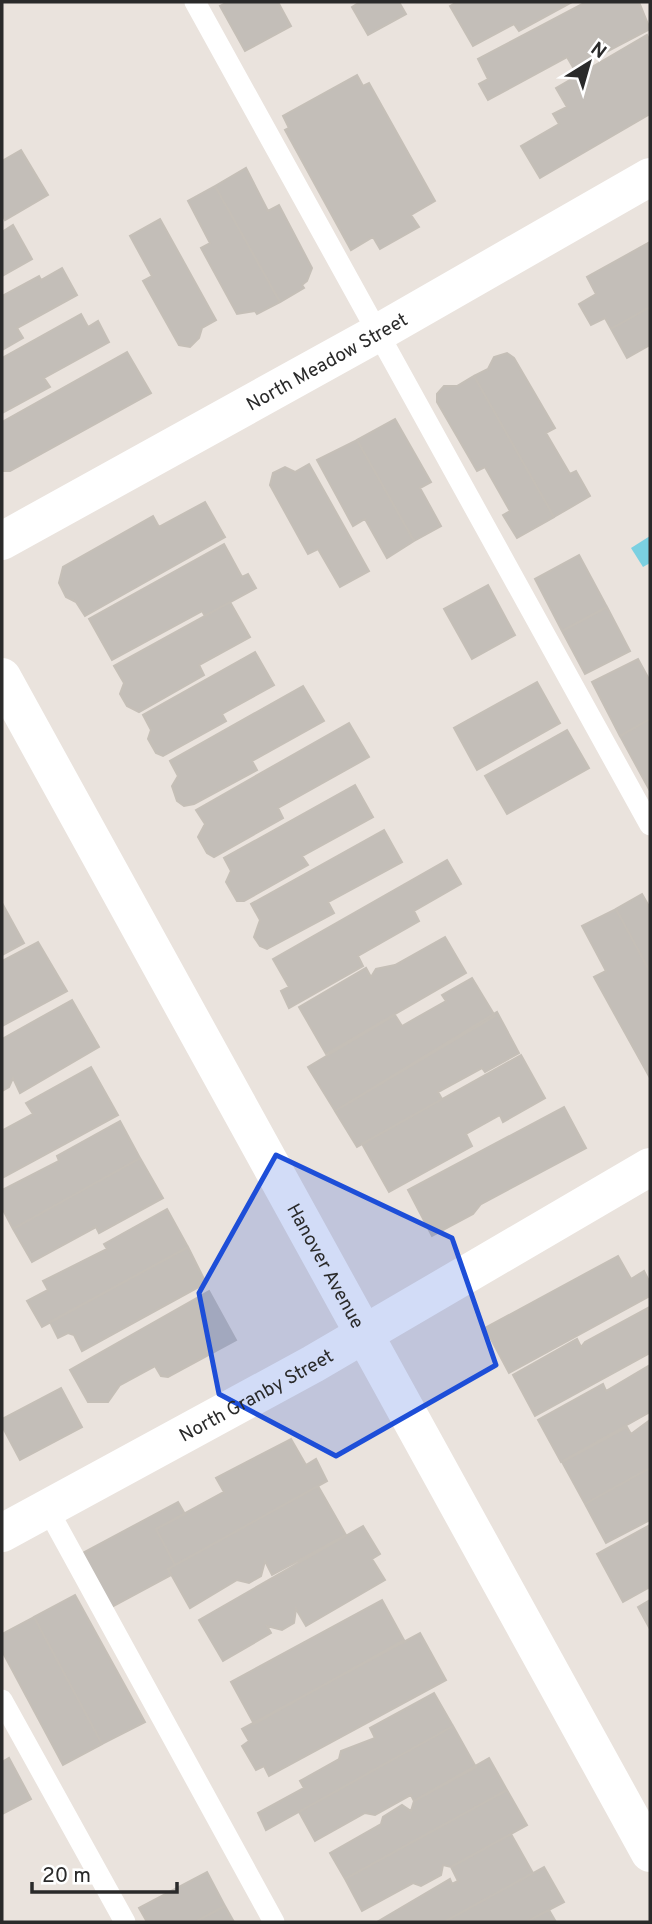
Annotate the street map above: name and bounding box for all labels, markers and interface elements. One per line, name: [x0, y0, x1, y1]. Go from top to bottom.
north arrow: [554, 28, 624, 98]
text: N: [585, 37, 611, 65]
street label: North Meadow Street: [243, 308, 412, 417]
street label: Hanover Avenue: [280, 1200, 369, 1333]
street label: North Granby Street: [175, 1345, 338, 1448]
scale bar: [32, 1850, 177, 1894]
text: 20 m: [42, 1863, 91, 1890]

